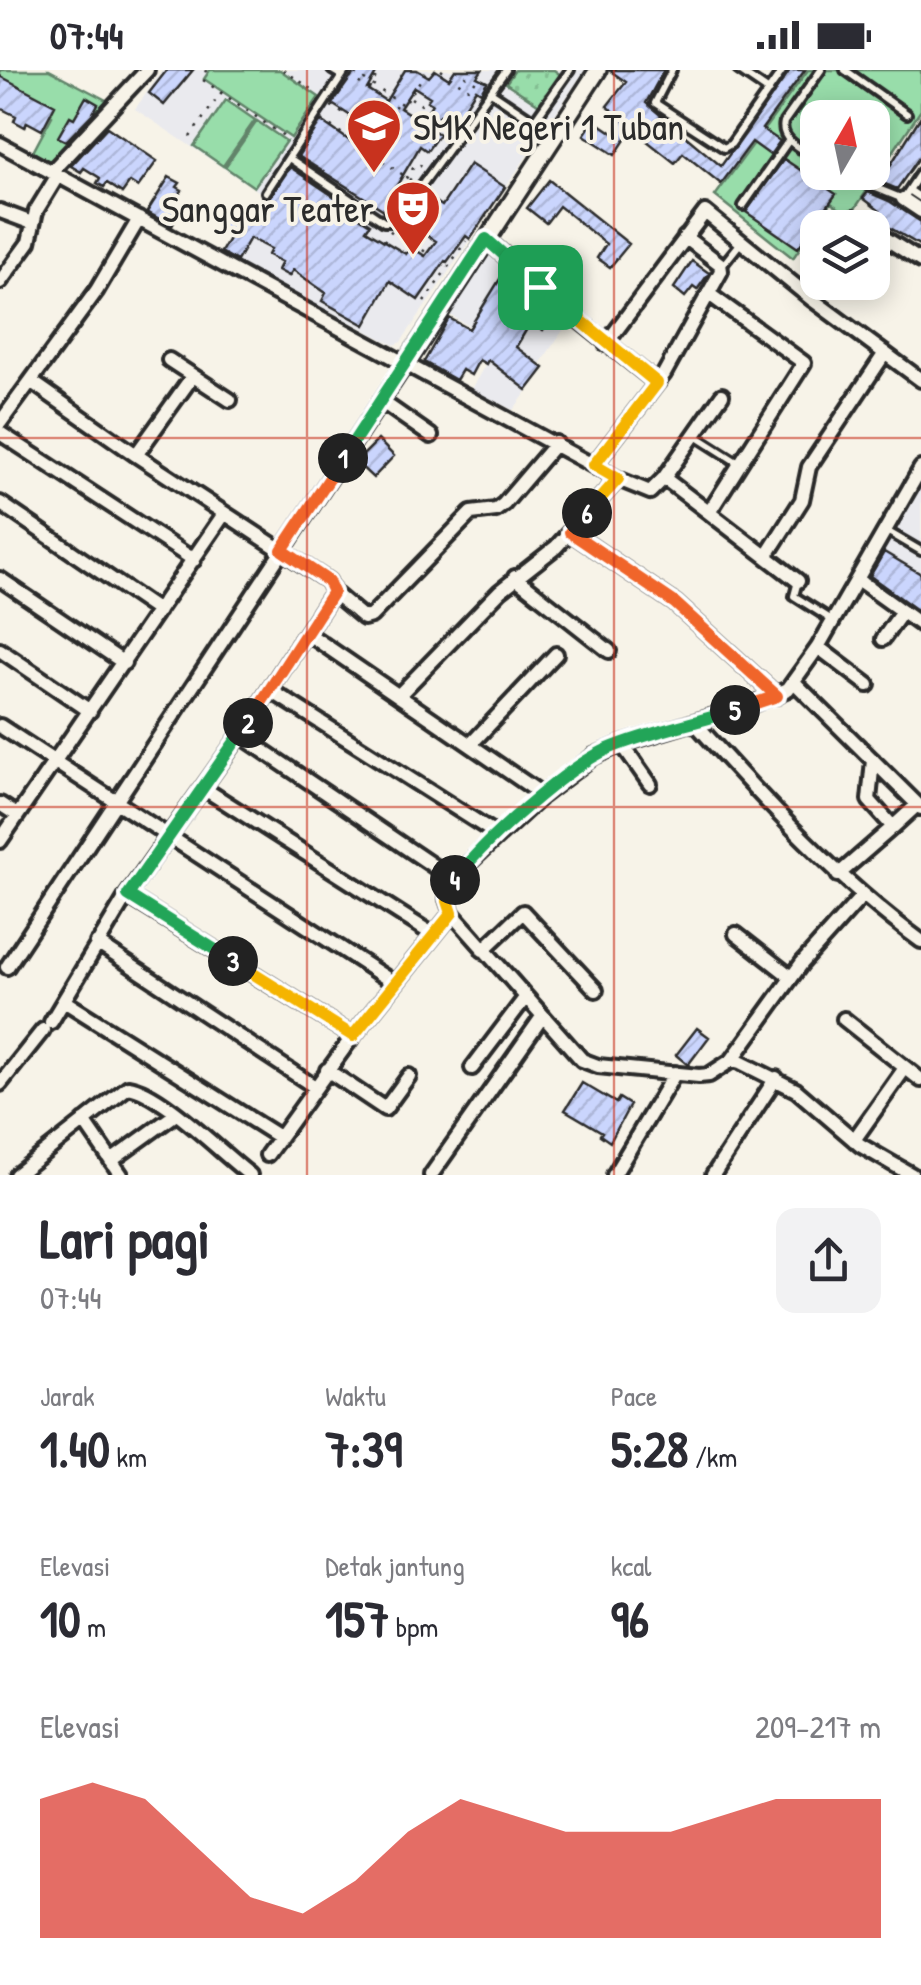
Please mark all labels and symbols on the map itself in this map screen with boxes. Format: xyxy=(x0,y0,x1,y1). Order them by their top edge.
school or university icon: SMK Negeri 1 Tuban xyxy=(344,96,404,175)
place label: SMK Negeri 1 Tuban xyxy=(413,100,684,152)
north arrow xyxy=(800,100,890,190)
theatre icon: Sanggar Teater xyxy=(383,178,443,257)
place label: Sanggar Teater xyxy=(162,182,374,234)
pin xyxy=(498,245,583,330)
pin: 1 xyxy=(318,433,368,483)
pin: 6 xyxy=(562,488,612,538)
pin: 5 xyxy=(710,685,760,735)
pin: 2 xyxy=(223,698,273,748)
pin: 4 xyxy=(430,855,480,905)
pin: 3 xyxy=(208,936,258,986)

